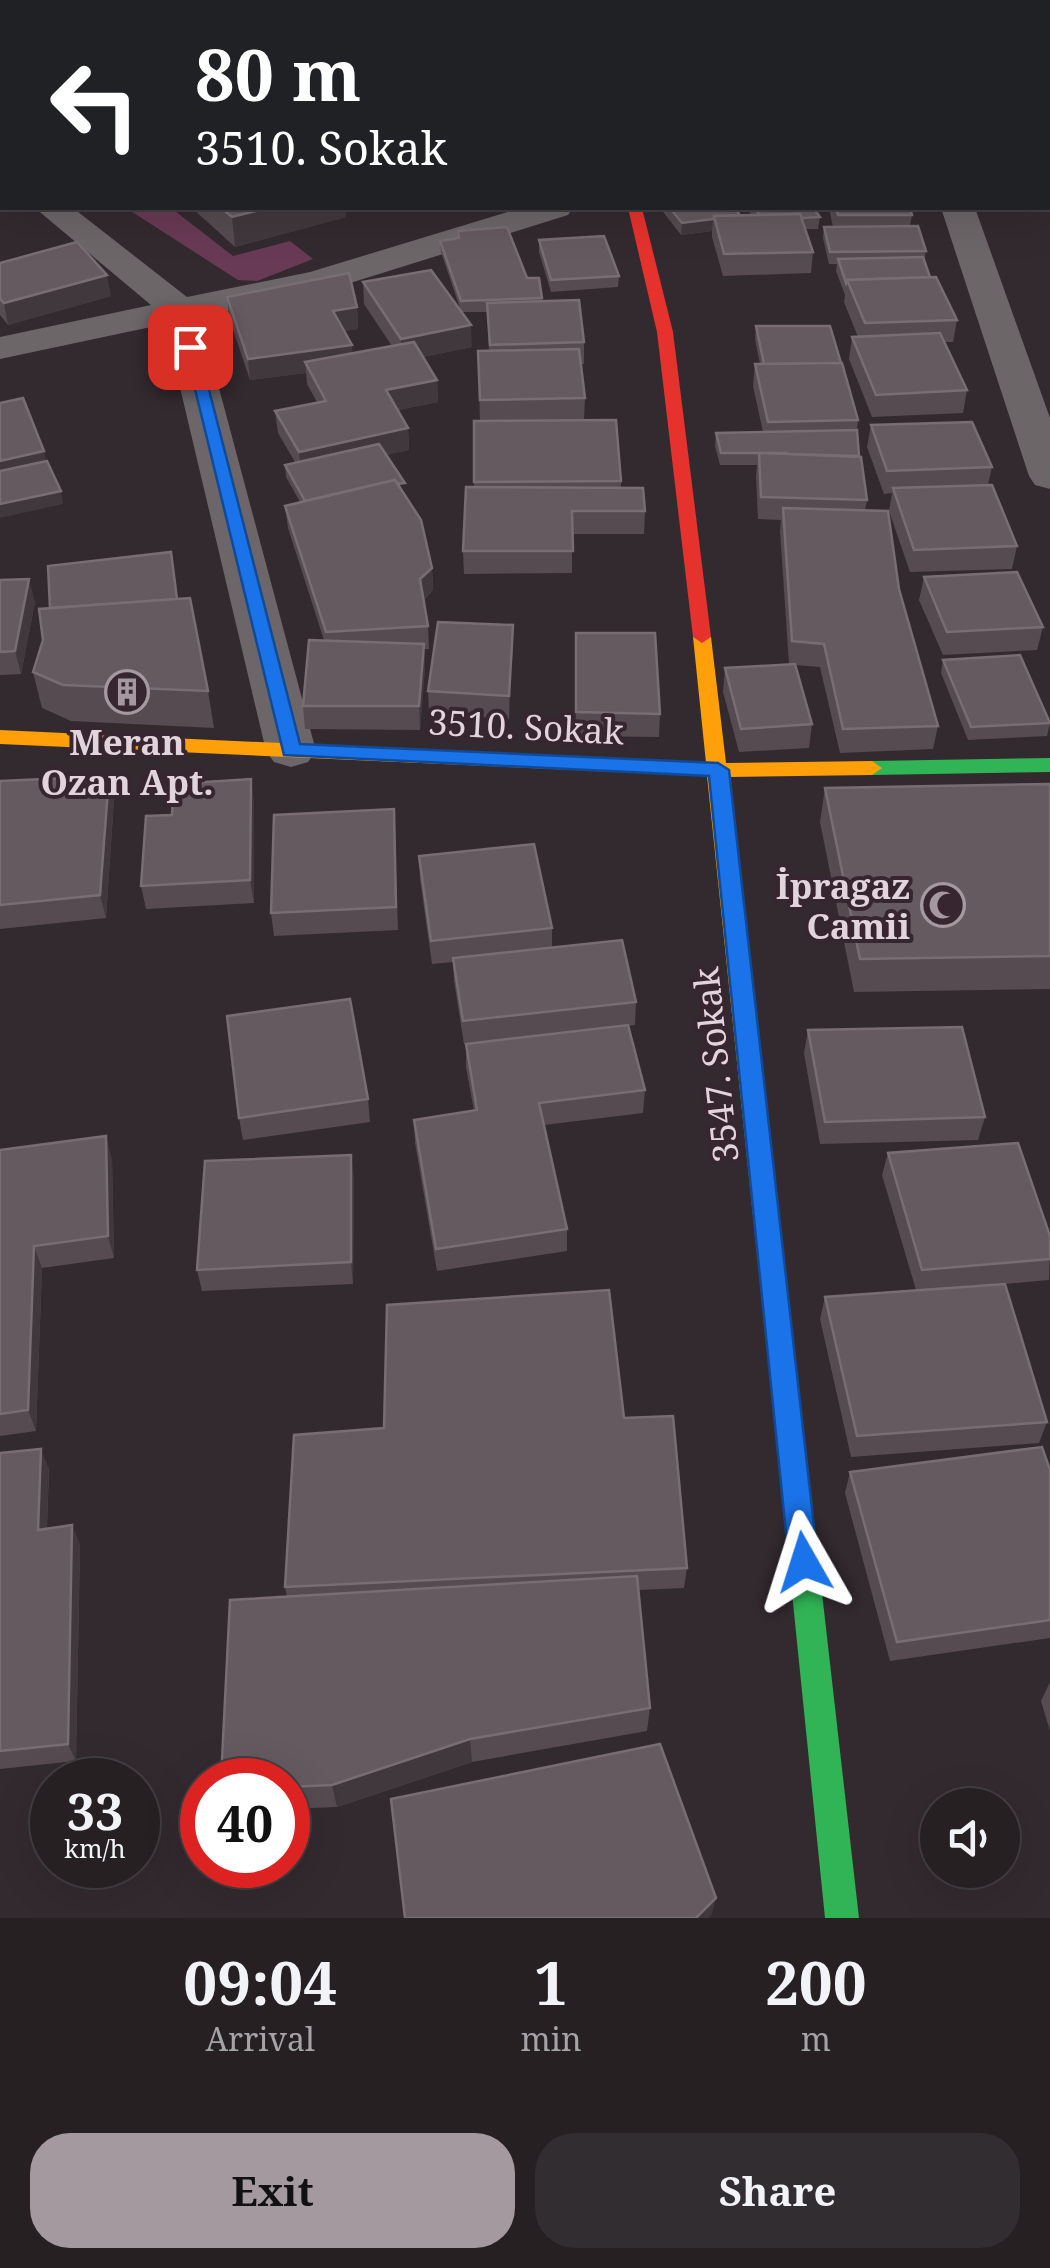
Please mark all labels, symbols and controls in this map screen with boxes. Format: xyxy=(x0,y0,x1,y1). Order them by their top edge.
text: 80 m xyxy=(195,26,361,122)
icon: left xyxy=(30,40,160,170)
text: 3510. Sokak xyxy=(195,117,447,178)
pin xyxy=(148,305,233,390)
icon: arrive xyxy=(163,320,218,375)
building icon: Meran Ozan Apt. xyxy=(104,669,150,715)
street label: 3510. Sokak xyxy=(427,697,626,755)
place label: Meran Ozan Apt. xyxy=(41,718,213,805)
place label: İpragaz Camii xyxy=(776,862,910,949)
mosque icon: İpragaz Camii xyxy=(920,882,966,928)
street label: 3547. Sokak xyxy=(681,965,749,1165)
position arrow xyxy=(752,1510,856,1614)
speed limit sign: 40 xyxy=(180,1758,310,1888)
text: 33 xyxy=(67,1777,123,1845)
map controls xyxy=(920,1788,1020,1888)
button: sound xyxy=(920,1788,1020,1888)
text: km/h xyxy=(64,1831,126,1865)
text: 09:04 xyxy=(183,1941,337,2023)
text: 1 xyxy=(534,1941,568,2023)
text: 200 xyxy=(765,1941,867,2023)
text: Arrival xyxy=(206,2017,315,2060)
text: min xyxy=(521,2017,582,2060)
text: m xyxy=(801,2017,831,2060)
button: Exit xyxy=(30,2133,515,2248)
button: Share xyxy=(535,2133,1020,2248)

